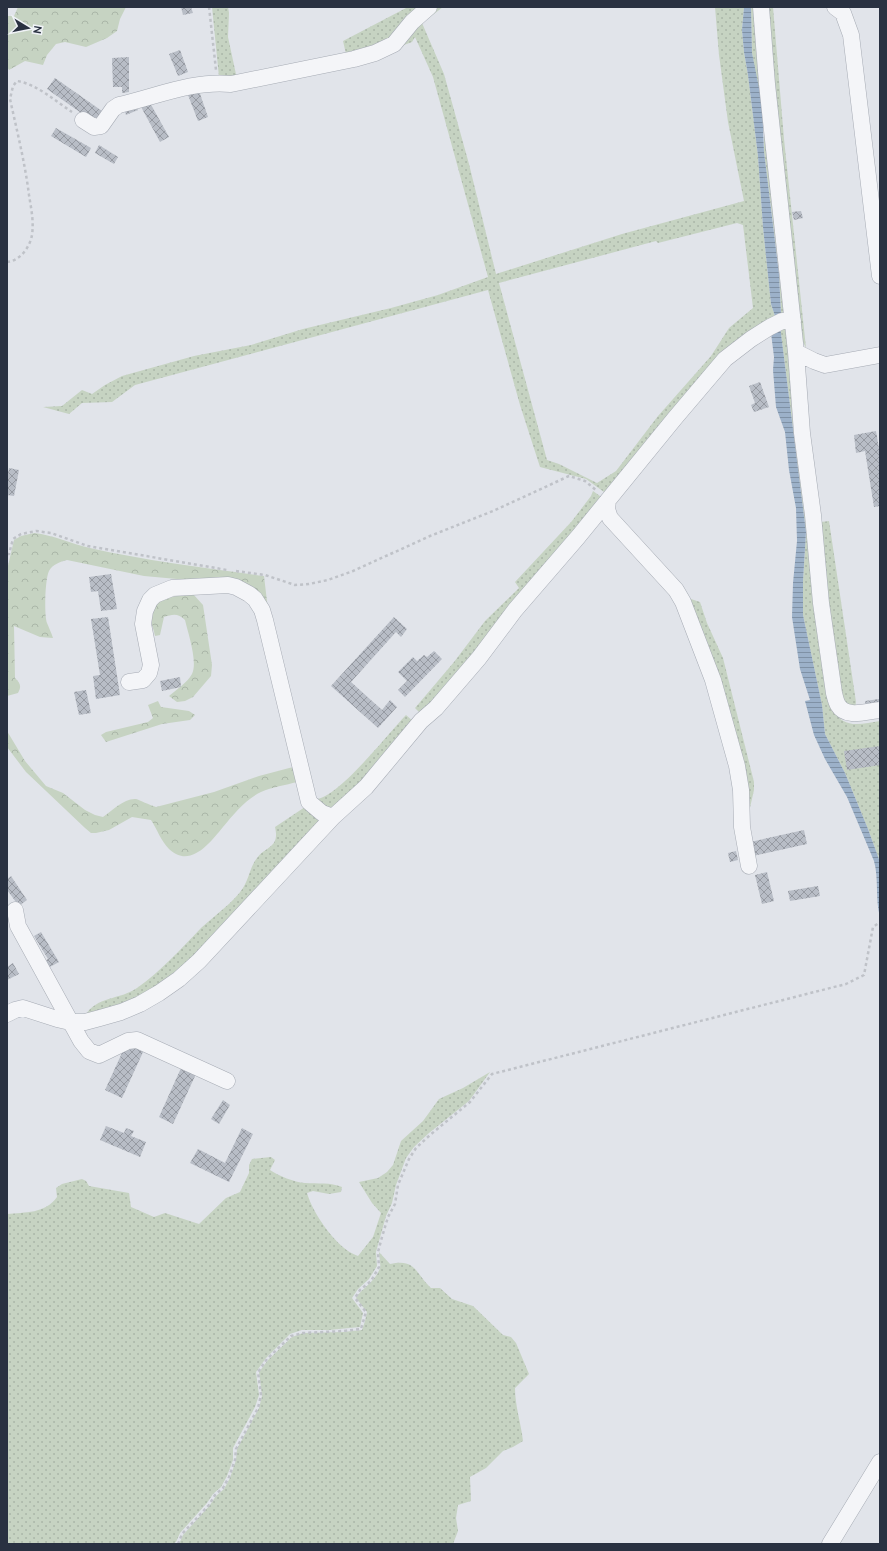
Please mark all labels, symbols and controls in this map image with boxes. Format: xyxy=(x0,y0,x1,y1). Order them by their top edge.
north arrow xyxy=(8,8,48,48)
text: N xyxy=(31,25,44,35)

